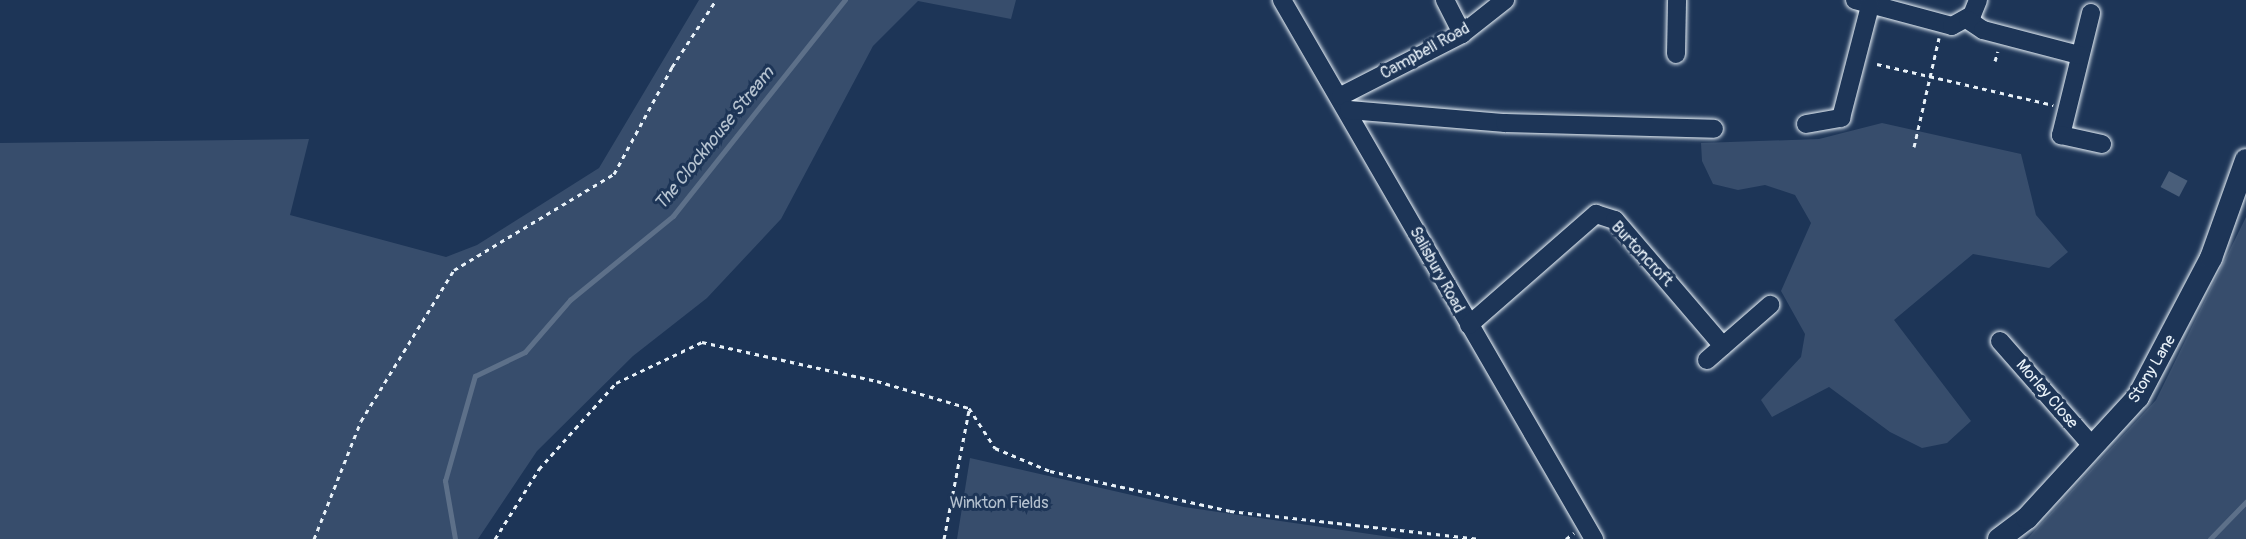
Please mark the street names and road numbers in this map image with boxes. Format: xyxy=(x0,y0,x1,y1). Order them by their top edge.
street label: Campbell Road xyxy=(1377,19,1473,83)
street label: Burtoncroft xyxy=(1607,218,1677,290)
street label: Salisbury Road xyxy=(1405,224,1469,316)
street label: Stony Lane xyxy=(2124,331,2180,407)
street label: Morley Close xyxy=(2012,356,2082,432)

